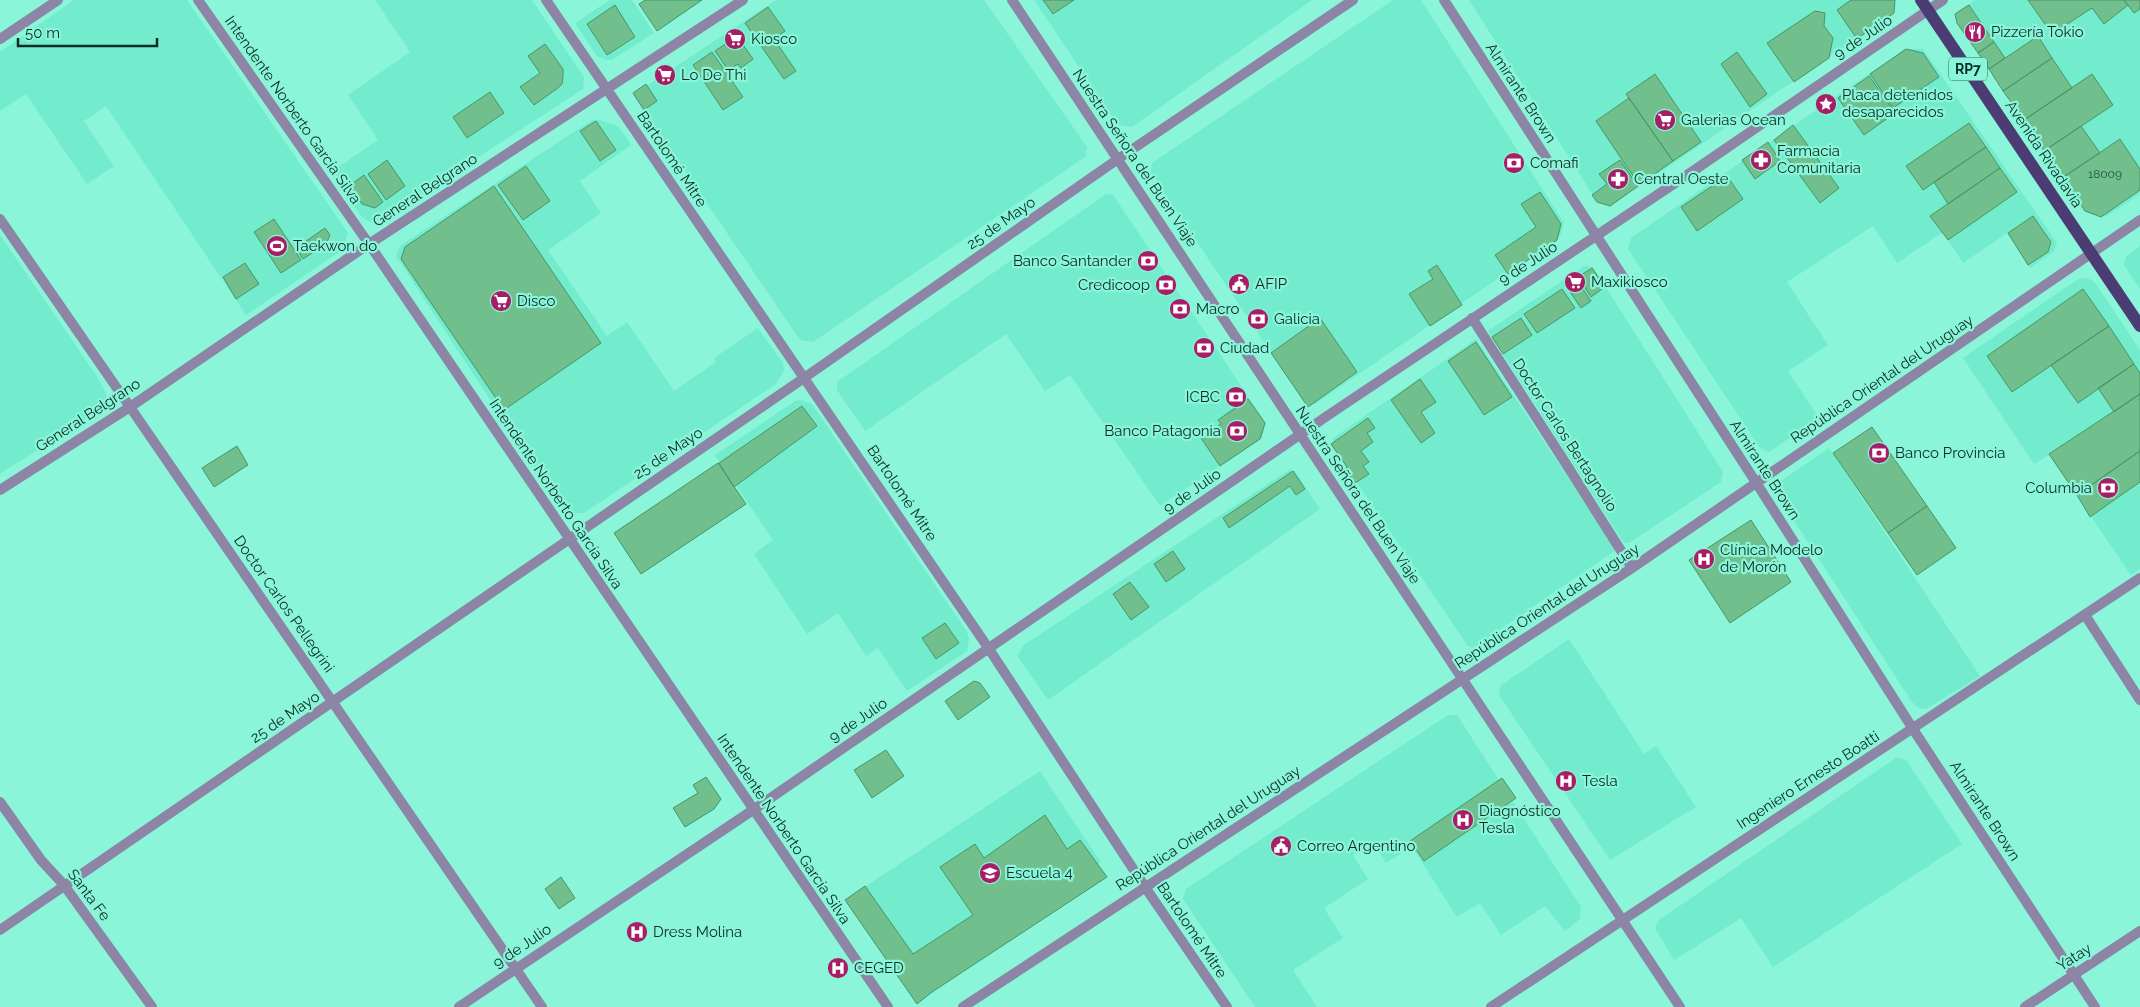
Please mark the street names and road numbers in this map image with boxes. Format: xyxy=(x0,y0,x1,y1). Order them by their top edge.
street label: 9 de Julio xyxy=(1830,11,1896,63)
street label: Intendente Norberto García Silva xyxy=(221,13,365,207)
street label: Almirante Brown xyxy=(1482,40,1560,146)
road number: RP7 xyxy=(1949,58,1987,80)
street label: Nuestra Señora del Buen Viaje xyxy=(1069,66,1202,251)
street label: Avenida Rivadavia xyxy=(2002,97,2086,211)
street label: Bartolomé Mitre xyxy=(633,108,711,211)
street label: General Belgrano xyxy=(369,149,481,231)
street label: 25 de Mayo xyxy=(963,193,1039,253)
street label: 9 de Julio xyxy=(1495,237,1561,289)
street label: República Oriental del Uruguay xyxy=(1787,311,1977,447)
street label: Doctor Carlos Bertagnolio xyxy=(1509,355,1621,515)
street label: General Belgrano xyxy=(32,374,144,456)
street label: Intendente Norberto García Silva xyxy=(486,396,626,592)
street label: Nuestra Señora del Buen Viaje xyxy=(1292,403,1425,588)
street label: Almirante Brown xyxy=(1726,417,1804,523)
street label: 25 de Mayo xyxy=(630,423,706,483)
street label: Bartolomé Mitre xyxy=(863,442,941,545)
street label: 9 de Julio xyxy=(1160,465,1224,517)
street label: Doctor Carlos Pellegrini xyxy=(230,532,338,676)
street label: República Oriental del Uruguay xyxy=(1451,539,1643,673)
street label: 25 de Mayo xyxy=(247,687,323,747)
street label: 9 de Julio xyxy=(825,694,891,746)
street label: Ingeniero Ernesto Boatti xyxy=(1733,727,1883,833)
street label: Intendente Norberto García Silva xyxy=(714,731,854,927)
street label: Almirante Brown xyxy=(1946,758,2024,864)
street label: República Oriental del Uruguay xyxy=(1112,761,1304,895)
street label: Santa Fe xyxy=(64,866,114,925)
street label: Bartolomé Mitre xyxy=(1153,879,1231,982)
street label: 9 de Julio xyxy=(489,920,555,972)
street label: Yatay xyxy=(2053,939,2095,975)

